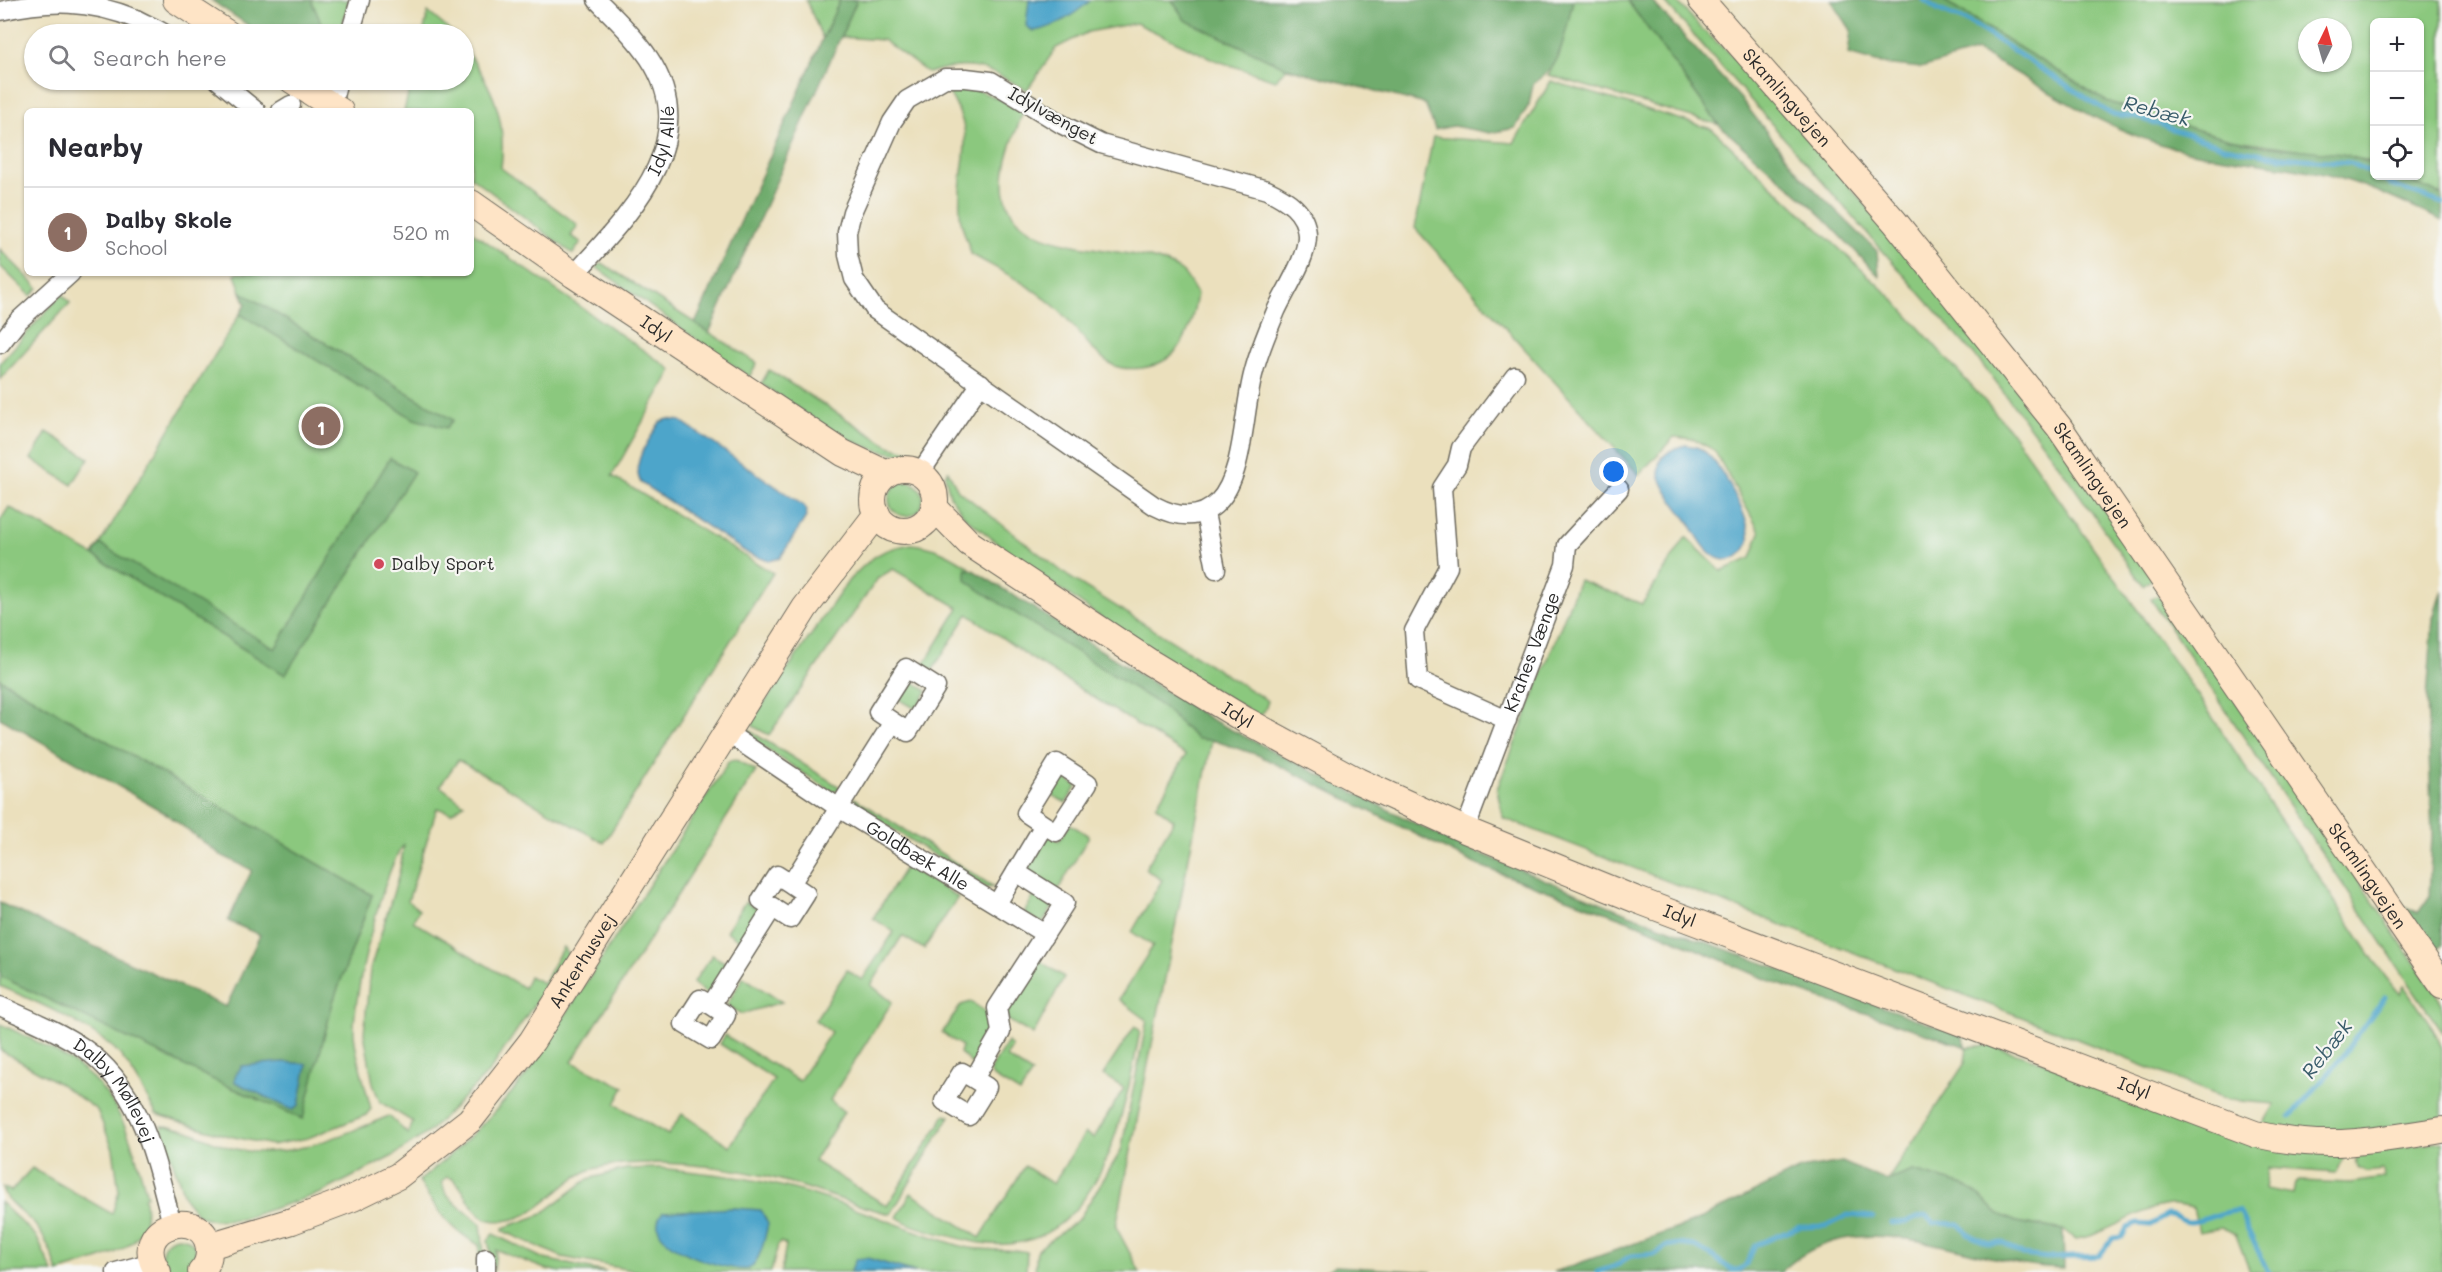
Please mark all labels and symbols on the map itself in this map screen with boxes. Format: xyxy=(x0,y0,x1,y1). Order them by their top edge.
north arrow xyxy=(2298,18,2352,72)
street label: Skamlingvejen xyxy=(1738,43,1837,152)
street label: Idylvænget xyxy=(1004,81,1103,150)
water label: Rebæk xyxy=(2121,89,2194,132)
street label: Idyl Allé xyxy=(641,105,679,179)
street label: Idyl xyxy=(636,309,677,348)
pin: 1 xyxy=(302,404,340,448)
street label: Skamlingvejen xyxy=(2048,417,2138,533)
your location xyxy=(1599,457,1628,486)
place label: Dalby Sport xyxy=(391,551,495,575)
marker: Dalby Sport xyxy=(372,557,386,571)
street label: Krahes Vænge xyxy=(1498,588,1565,715)
street label: Idyl xyxy=(1218,696,1258,733)
street label: Goldbæk Alle xyxy=(862,814,974,896)
street label: Skamlingvejen xyxy=(2323,818,2413,933)
street label: Idyl xyxy=(1660,898,1700,932)
street label: Ankerhusvej xyxy=(543,909,620,1013)
water label: Rebæk xyxy=(2295,1013,2358,1083)
street label: Dalby Møllevej xyxy=(69,1032,161,1146)
street label: Idyl xyxy=(2115,1070,2154,1104)

